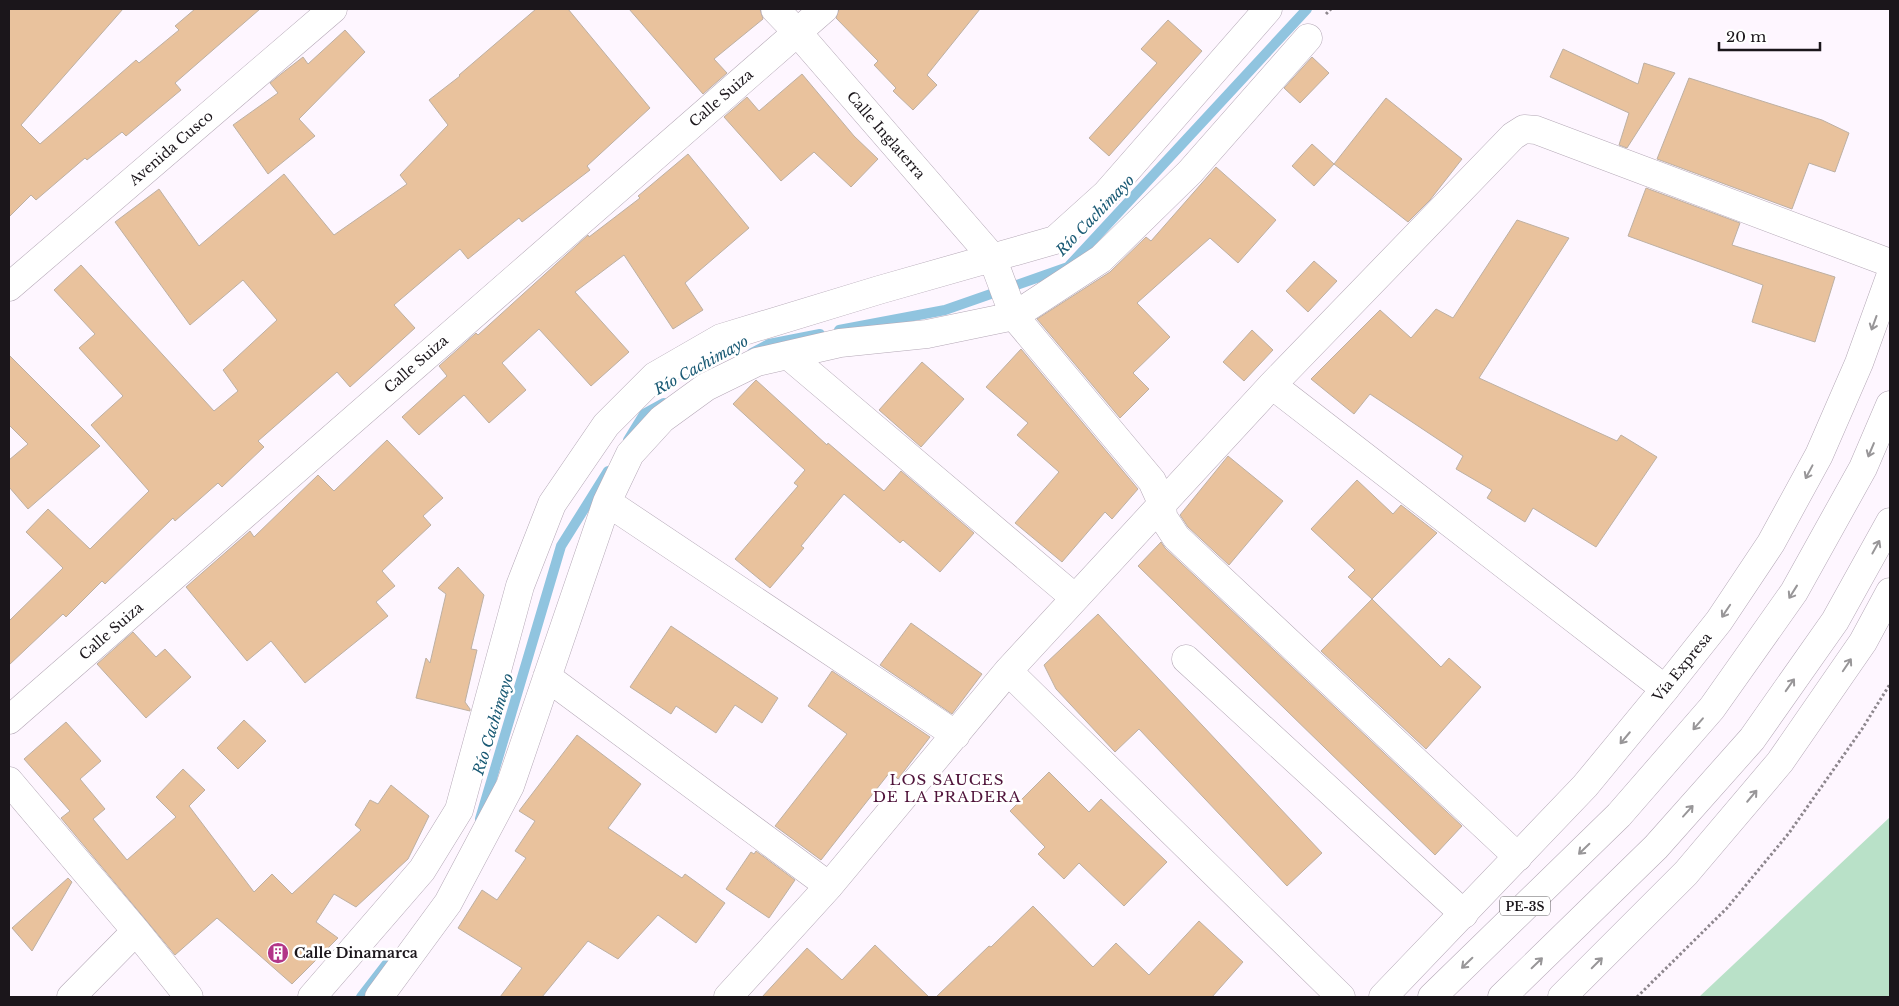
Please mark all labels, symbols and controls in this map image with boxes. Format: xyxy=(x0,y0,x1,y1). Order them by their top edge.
scale bar xyxy=(1719,20,1820,52)
text: 20 m xyxy=(1726,27,1766,46)
street label: Calle Suiza xyxy=(685,65,757,131)
street label: Calle Inglaterra xyxy=(843,87,929,183)
street label: Avenida Cusco xyxy=(125,107,217,190)
water label: Río Cachimayo xyxy=(1051,170,1138,260)
one-way arrow xyxy=(1869,314,1878,330)
street label: Calle Suiza xyxy=(380,331,452,397)
water label: Río Cachimayo xyxy=(649,331,752,399)
one-way arrow xyxy=(1866,442,1875,457)
one-way arrow xyxy=(1804,464,1814,478)
one-way arrow xyxy=(1872,540,1881,555)
one-way arrow xyxy=(1788,585,1798,599)
street label: Calle Suiza xyxy=(75,598,147,664)
one-way arrow xyxy=(1720,603,1730,617)
street label: Vía Expresa xyxy=(1648,629,1716,706)
one-way arrow xyxy=(1842,658,1852,672)
water label: Río Cachimayo xyxy=(468,671,518,778)
one-way arrow xyxy=(1785,678,1795,692)
one-way arrow xyxy=(1693,717,1704,730)
one-way arrow xyxy=(1619,731,1630,744)
district label: LOS SAUCES DE LA PRADERA xyxy=(873,770,1021,806)
one-way arrow xyxy=(1746,789,1757,802)
one-way arrow xyxy=(1683,805,1694,818)
one-way arrow xyxy=(1578,843,1590,855)
road number: PE-3S xyxy=(1500,896,1550,916)
building icon: Calle Dinamarca xyxy=(266,941,290,965)
place label: Calle Dinamarca xyxy=(294,944,418,962)
one-way arrow xyxy=(1591,956,1603,969)
one-way arrow xyxy=(1461,957,1474,969)
one-way arrow xyxy=(1530,957,1543,969)

